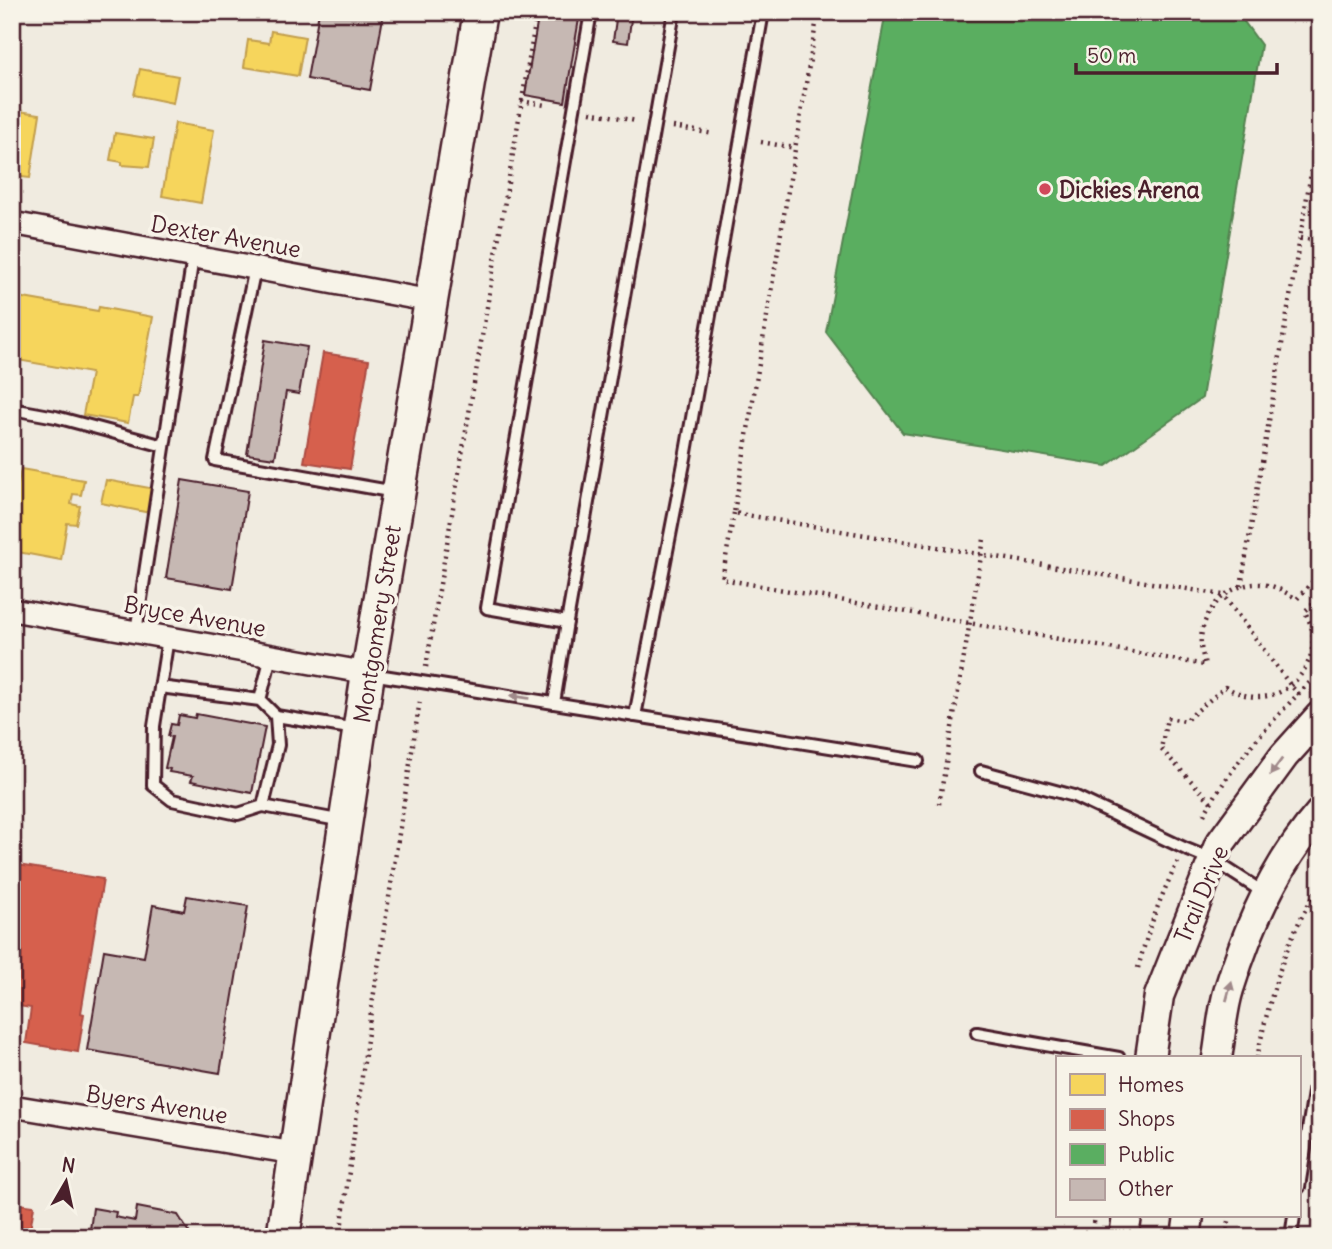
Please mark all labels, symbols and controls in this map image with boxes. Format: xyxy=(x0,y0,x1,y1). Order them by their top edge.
scale bar xyxy=(1076,32,1278,76)
text: 50 m xyxy=(1087,42,1136,69)
place label: Dickies Arena xyxy=(1059,175,1200,204)
marker: Dickies Arena xyxy=(1037,181,1053,197)
street label: Dexter Avenue xyxy=(149,209,303,263)
street label: Montgomery Street xyxy=(347,523,407,725)
street label: Bryce Avenue xyxy=(122,589,268,643)
one-way arrow xyxy=(509,692,531,703)
one-way arrow xyxy=(1268,758,1283,776)
street label: Trail Drive xyxy=(1168,841,1234,947)
one-way arrow xyxy=(1224,980,1235,1002)
legend xyxy=(1056,1056,1300,1218)
text: Homes xyxy=(1118,1071,1184,1098)
street label: Byers Avenue xyxy=(84,1078,230,1130)
text: Shops xyxy=(1118,1105,1175,1132)
text: Public xyxy=(1118,1141,1175,1168)
north arrow xyxy=(32,1148,102,1218)
text: N xyxy=(60,1152,77,1178)
text: Other xyxy=(1118,1175,1174,1202)

